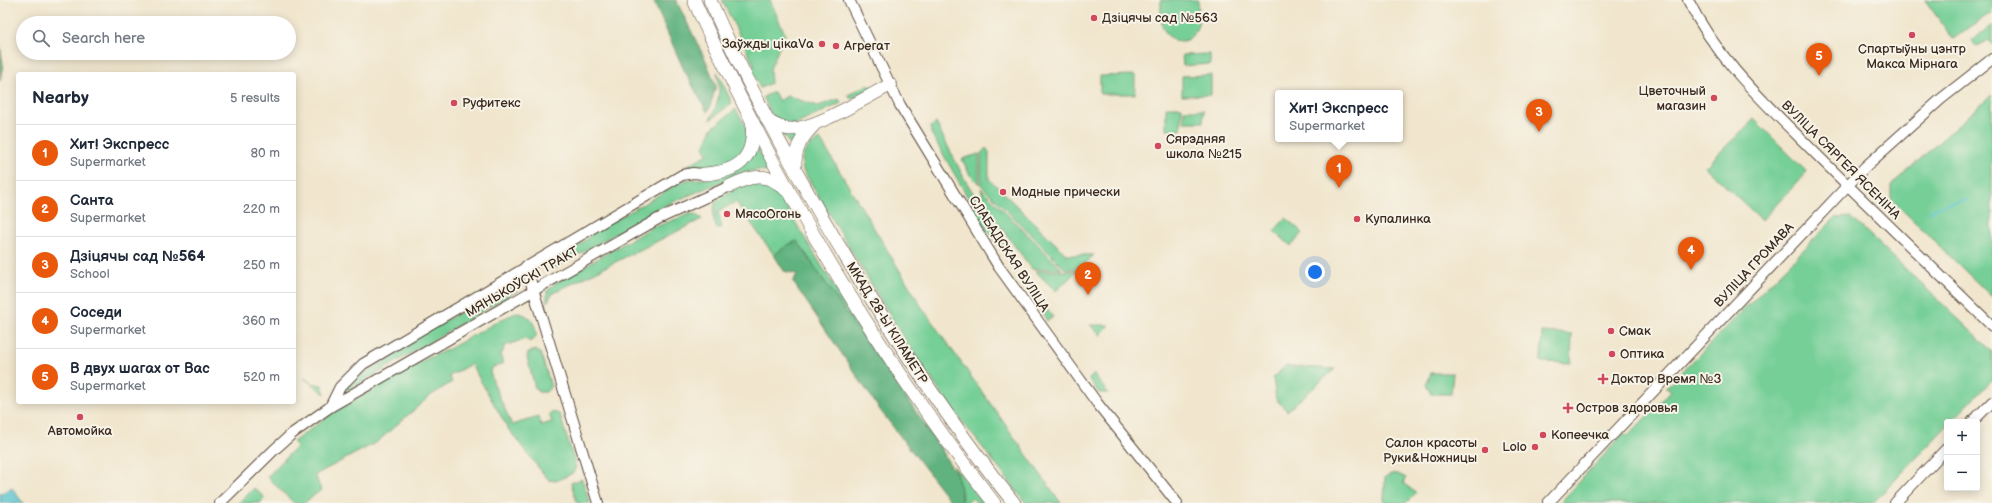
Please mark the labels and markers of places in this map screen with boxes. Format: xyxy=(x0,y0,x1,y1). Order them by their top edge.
place label: Дзіцячы сад №563 xyxy=(1102,10,1218,26)
marker: Дзіцячы сад №563 xyxy=(1089,13,1099,23)
marker: Спартыўны цэнтр Макса Мірнага xyxy=(1907,30,1917,40)
place label: Заўжды цікаVа xyxy=(722,36,814,52)
place label: Агрегат xyxy=(843,38,890,54)
marker: Заўжды цікаVа xyxy=(817,39,827,49)
marker: Агрегат xyxy=(831,41,841,51)
place label: Спартыўны цэнтр Макса Мірнага xyxy=(1858,41,1967,72)
pin: 5 xyxy=(1806,43,1832,76)
place label: Цветочный магазин xyxy=(1639,83,1706,114)
marker: Цветочный магазин xyxy=(1709,93,1719,103)
place label: Руфитекс xyxy=(462,95,521,111)
marker: Руфитекс xyxy=(449,98,459,108)
pin: 3 xyxy=(1526,99,1552,132)
place label: Сярэдняя школа №215 xyxy=(1166,131,1242,162)
marker: Сярэдняя школа №215 xyxy=(1153,141,1163,151)
pin: 1 xyxy=(1326,155,1352,188)
place label: Модные прически xyxy=(1011,184,1120,200)
marker: Модные прически xyxy=(998,187,1008,197)
place label: МясоОгонь xyxy=(735,206,802,222)
marker: МясоОгонь xyxy=(722,209,732,219)
place label: Купалинка xyxy=(1365,211,1431,227)
marker: Купалинка xyxy=(1352,214,1362,224)
pin: 4 xyxy=(1678,237,1704,270)
pin: 2 xyxy=(1075,262,1101,295)
place label: Смак xyxy=(1619,323,1651,339)
marker: Смак xyxy=(1606,326,1616,336)
place label: Оптика xyxy=(1620,346,1665,362)
marker: Оптика xyxy=(1607,349,1617,359)
place label: Доктор Время №3 xyxy=(1611,371,1721,387)
marker: Доктор Время №3 xyxy=(1598,374,1608,384)
place label: Остров здоровья xyxy=(1576,400,1678,416)
marker: Остров здоровья xyxy=(1563,403,1573,413)
marker: Автомойка xyxy=(75,412,85,422)
place label: Автомойка xyxy=(47,423,113,439)
place label: Копеечка xyxy=(1551,427,1610,443)
marker: Копеечка xyxy=(1538,430,1548,440)
place label: Салон красоты Руки&Ножницы xyxy=(1383,435,1477,466)
place label: Lolo xyxy=(1502,439,1527,455)
marker: Lolo xyxy=(1530,442,1540,452)
marker: Салон красоты Руки&Ножницы xyxy=(1480,445,1490,455)

